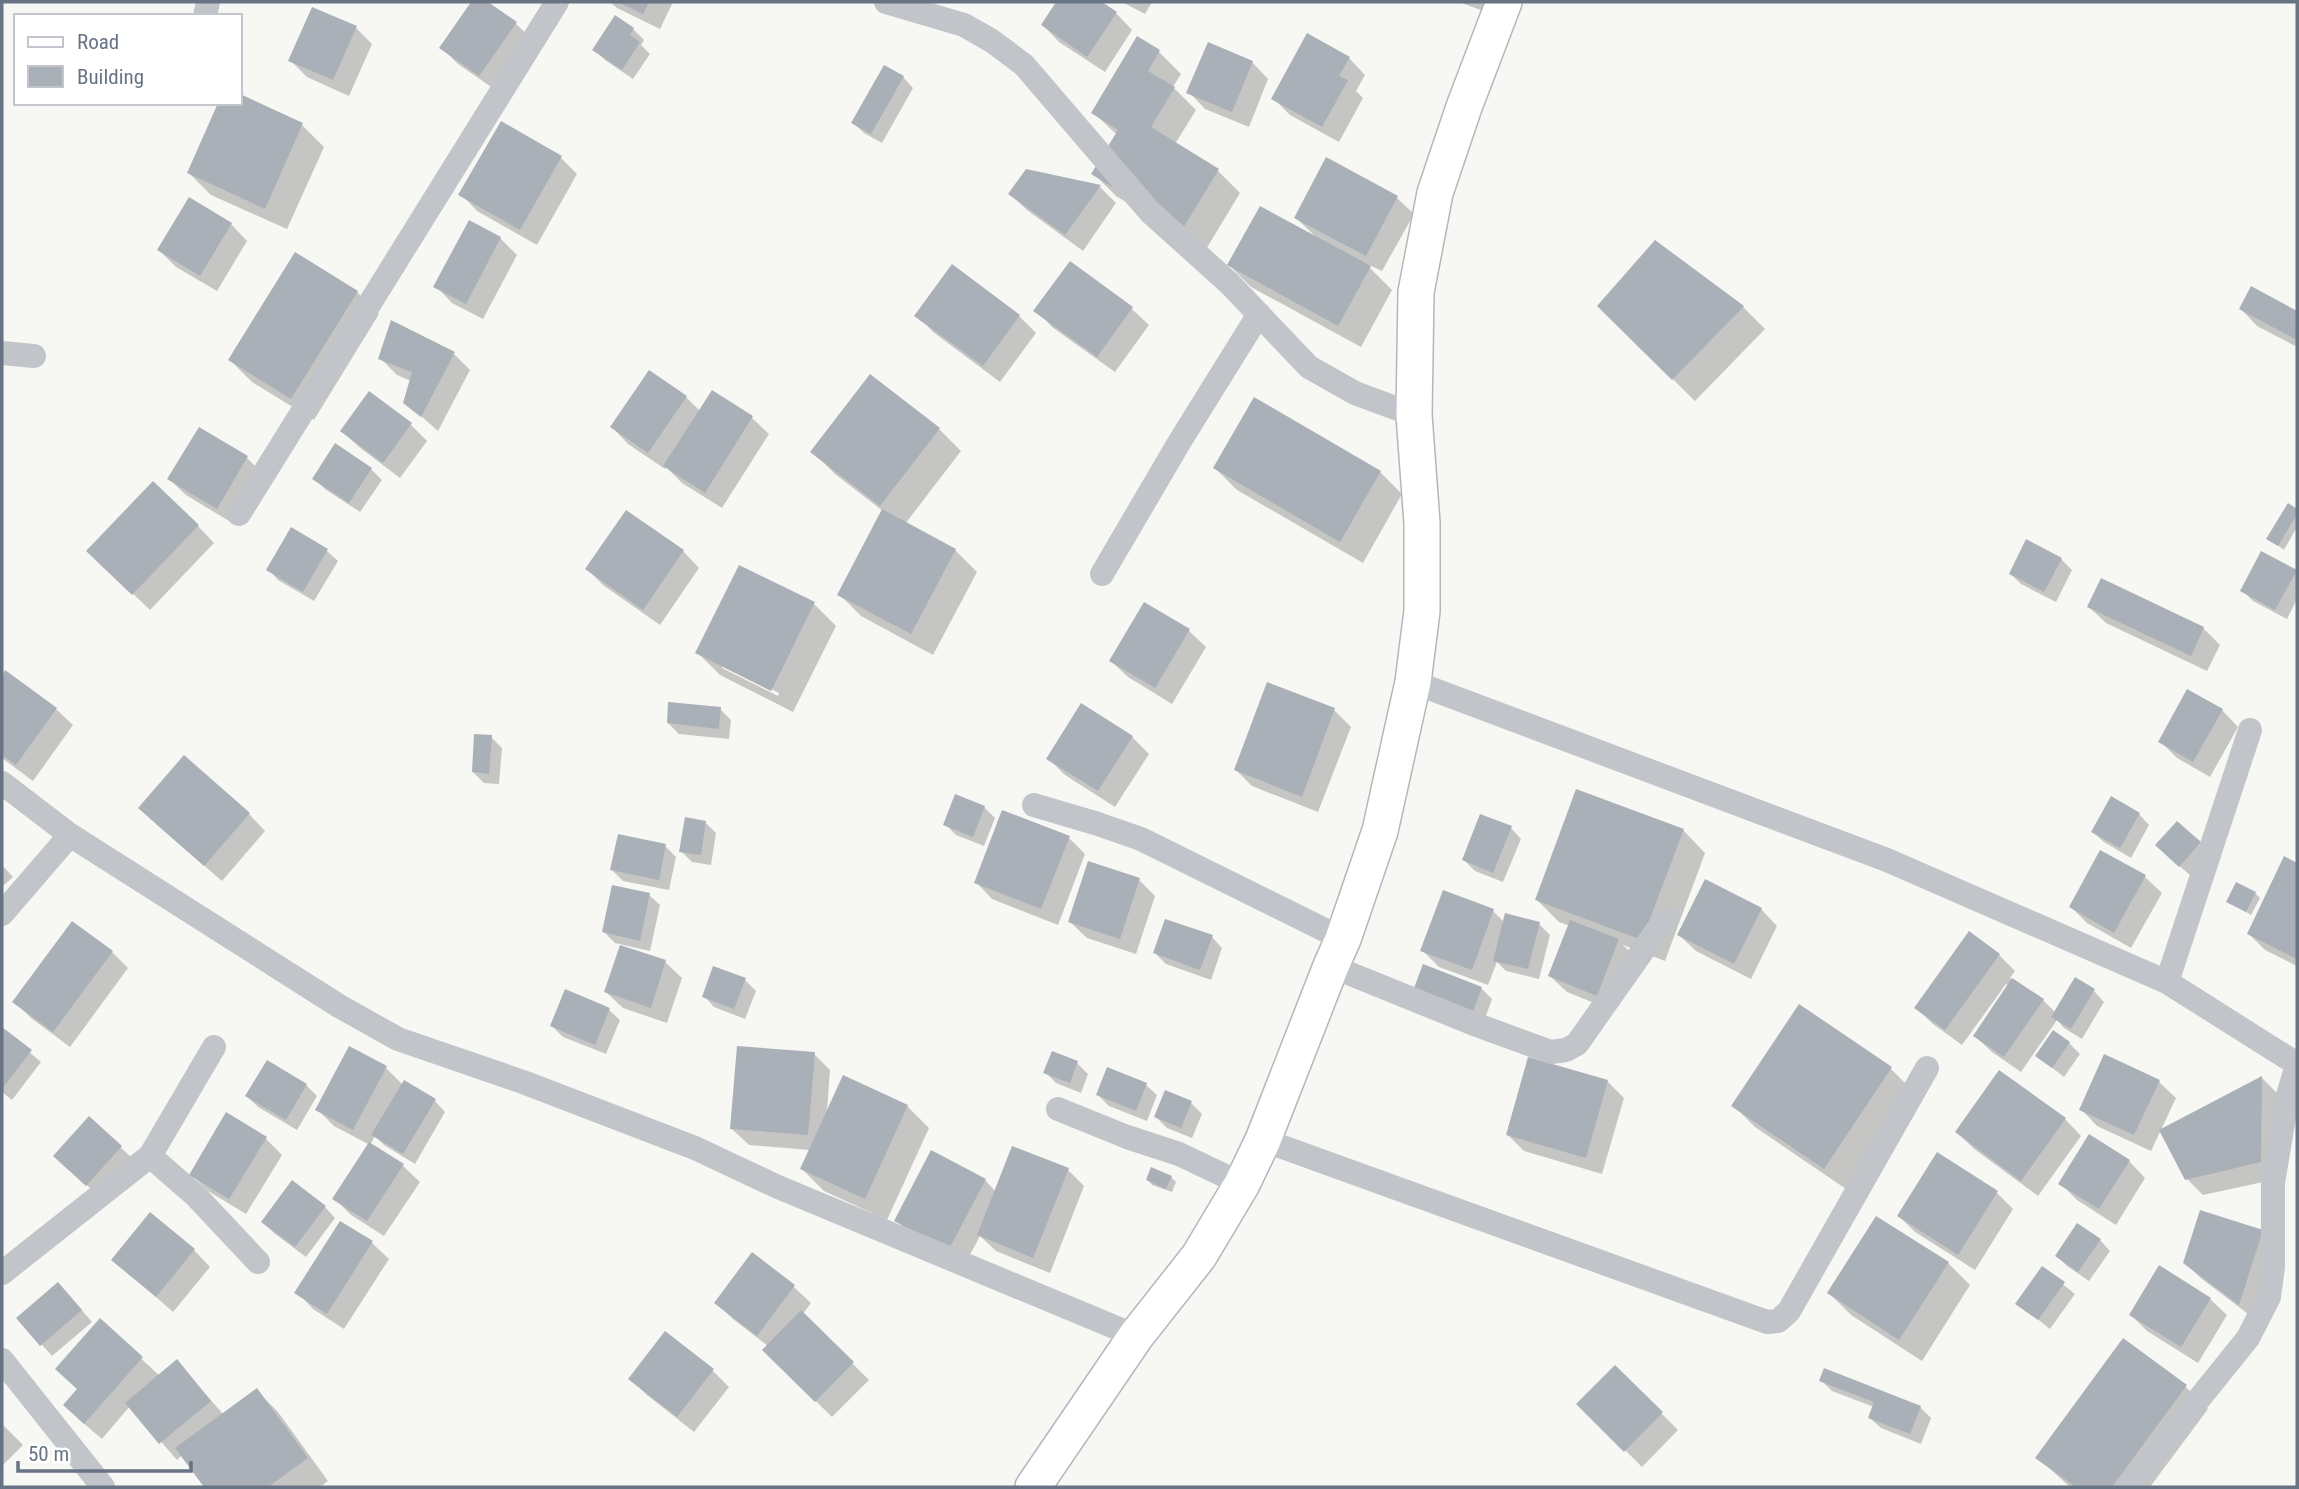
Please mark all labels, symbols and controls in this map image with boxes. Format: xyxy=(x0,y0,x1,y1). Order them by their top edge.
legend xyxy=(14,14,242,105)
text: Road xyxy=(77,30,119,54)
text: Building xyxy=(77,65,144,89)
scale bar xyxy=(18,1430,191,1474)
text: 50 m xyxy=(28,1442,69,1466)

